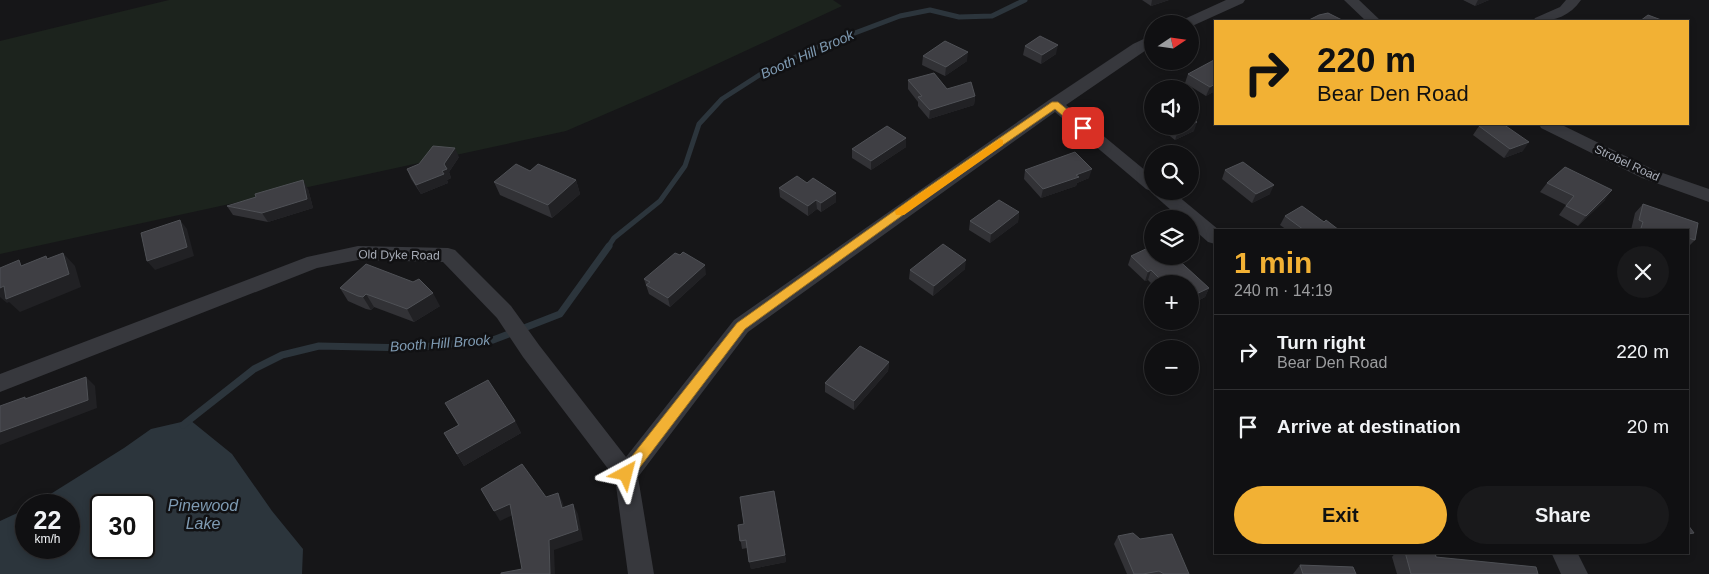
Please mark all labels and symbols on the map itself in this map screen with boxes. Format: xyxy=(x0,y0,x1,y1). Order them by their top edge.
north arrow xyxy=(1144,15,1199,70)
water label: Booth Hill Brook xyxy=(758,26,857,82)
pin xyxy=(1062,107,1104,149)
street label: Strobel Road xyxy=(1592,142,1662,184)
street label: Old Dyke Road xyxy=(358,247,440,263)
water label: Booth Hill Brook xyxy=(389,331,492,354)
position arrow xyxy=(599,447,651,499)
speed limit sign: 30 xyxy=(90,494,155,559)
water label: Pinewood Lake xyxy=(168,497,239,532)

